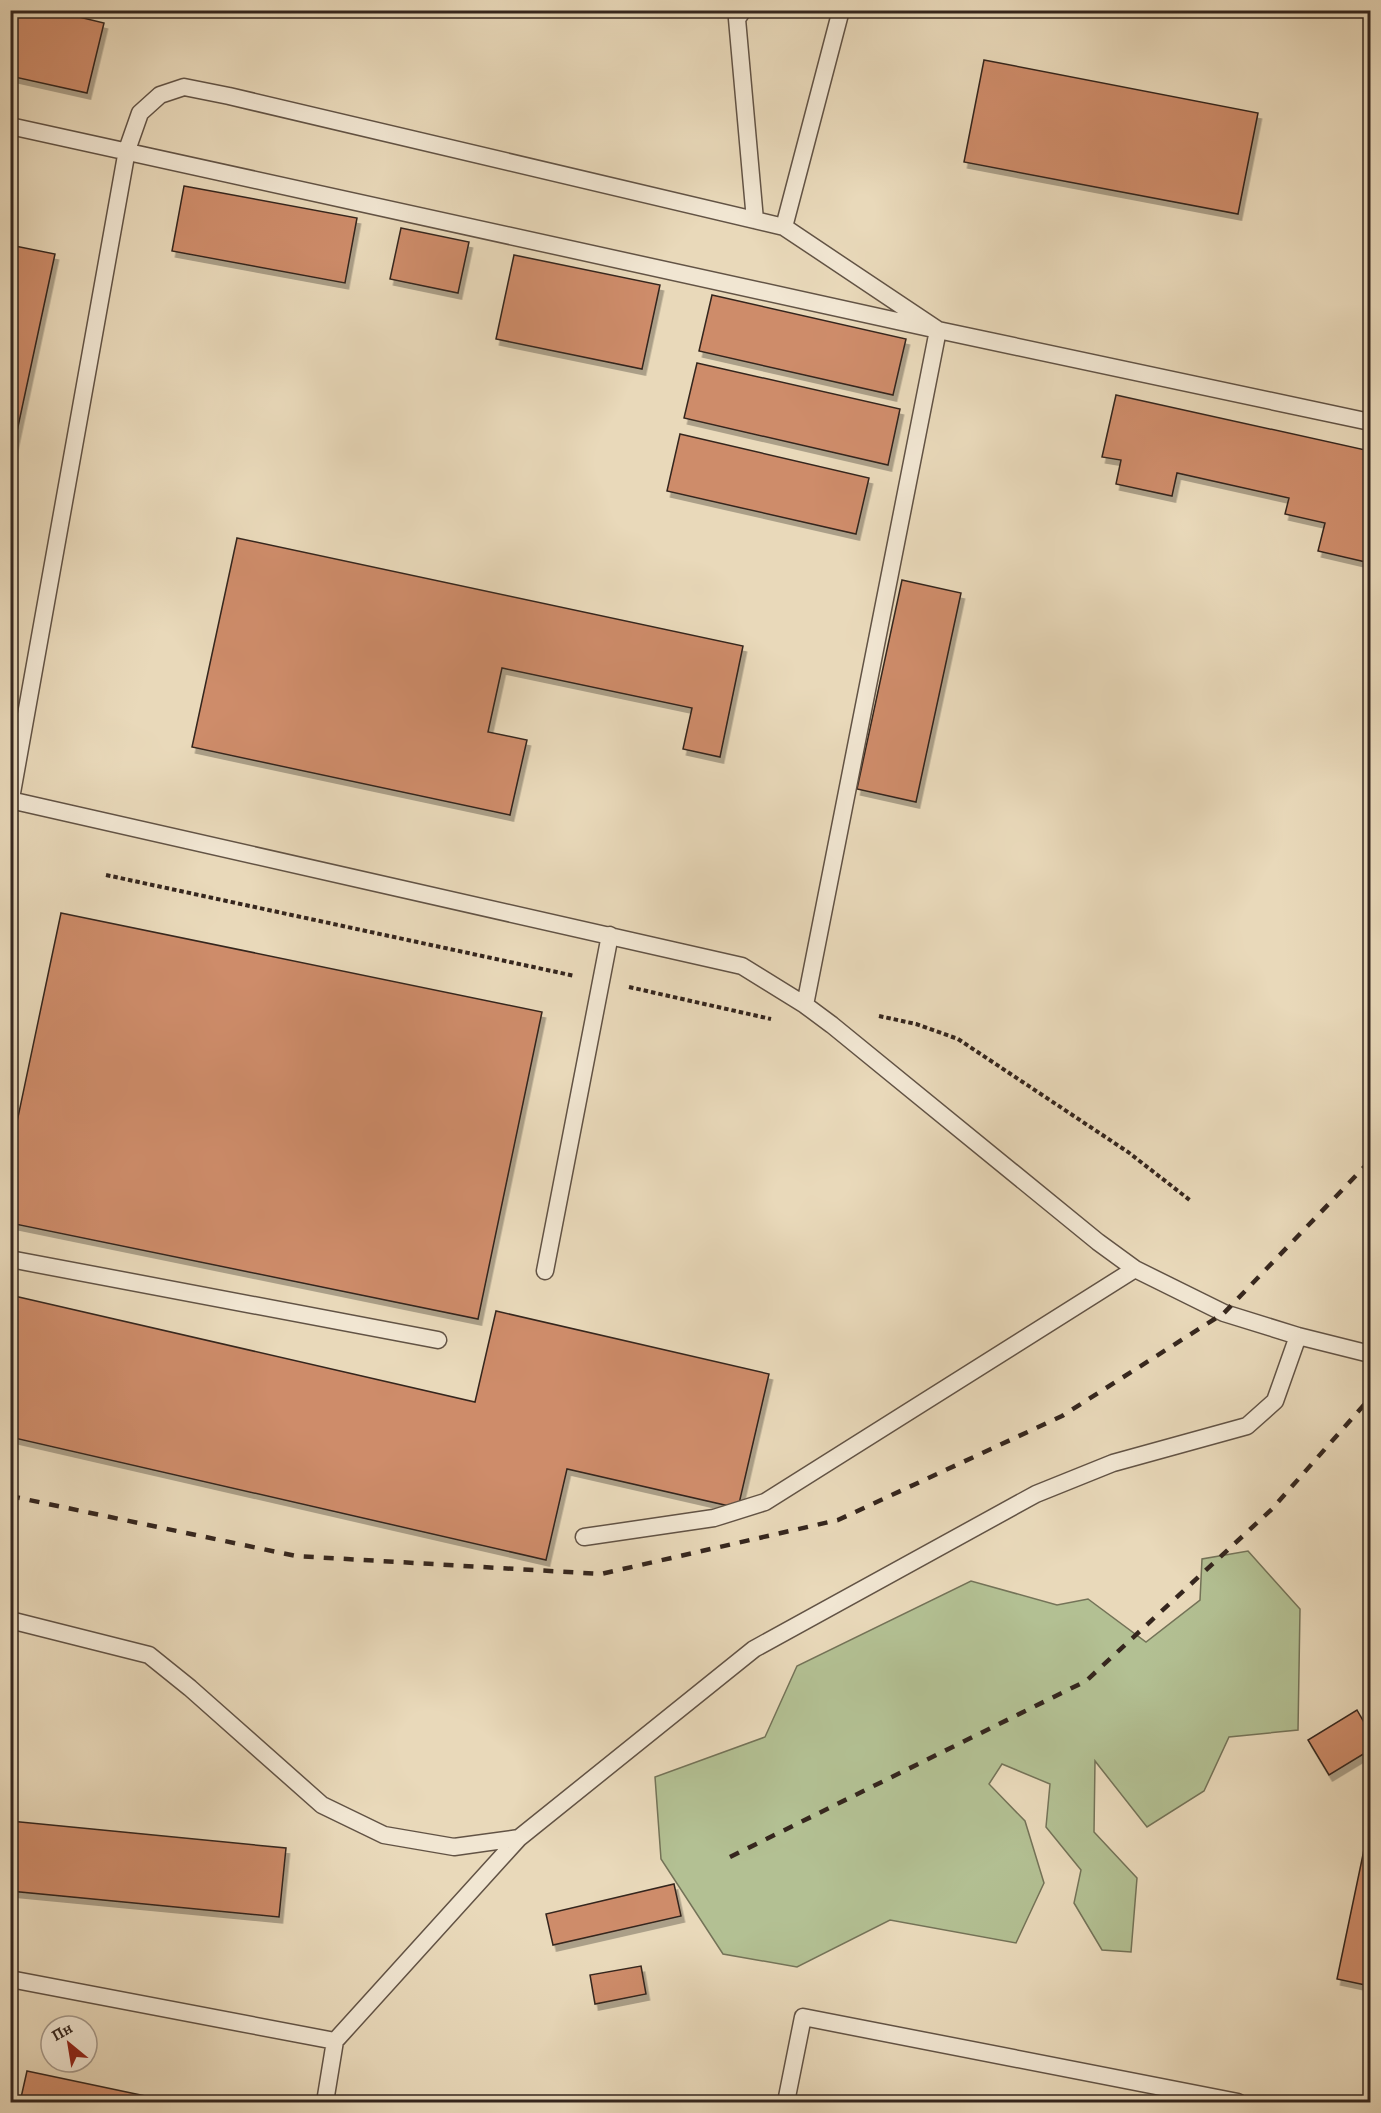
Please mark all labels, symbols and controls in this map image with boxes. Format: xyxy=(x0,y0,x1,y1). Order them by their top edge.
north arrow xyxy=(39,2014,99,2074)
text: Пн xyxy=(47,2017,77,2047)

